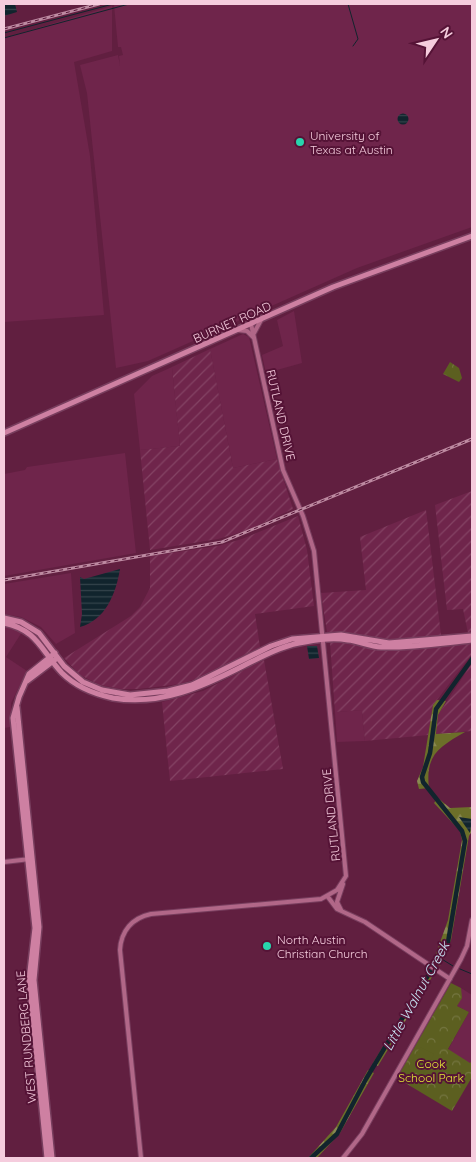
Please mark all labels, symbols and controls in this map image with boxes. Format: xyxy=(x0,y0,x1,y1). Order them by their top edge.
north arrow xyxy=(411,15,461,65)
text: N xyxy=(436,23,457,42)
place label: University of Texas at Austin xyxy=(310,128,393,157)
marker: University of Texas at Austin xyxy=(294,136,306,148)
street label: BURNET ROAD xyxy=(191,298,274,346)
street label: RUTLAND DRIVE xyxy=(263,368,299,462)
street label: RUTLAND DRIVE xyxy=(319,768,343,862)
place label: North Austin Christian Church xyxy=(277,932,367,961)
water label: Little Walnut Creek xyxy=(379,937,454,1054)
marker: North Austin Christian Church xyxy=(261,940,273,952)
street label: WEST RUNDBERG LANE xyxy=(13,970,39,1104)
park label: Cook School Park xyxy=(398,1056,464,1085)

